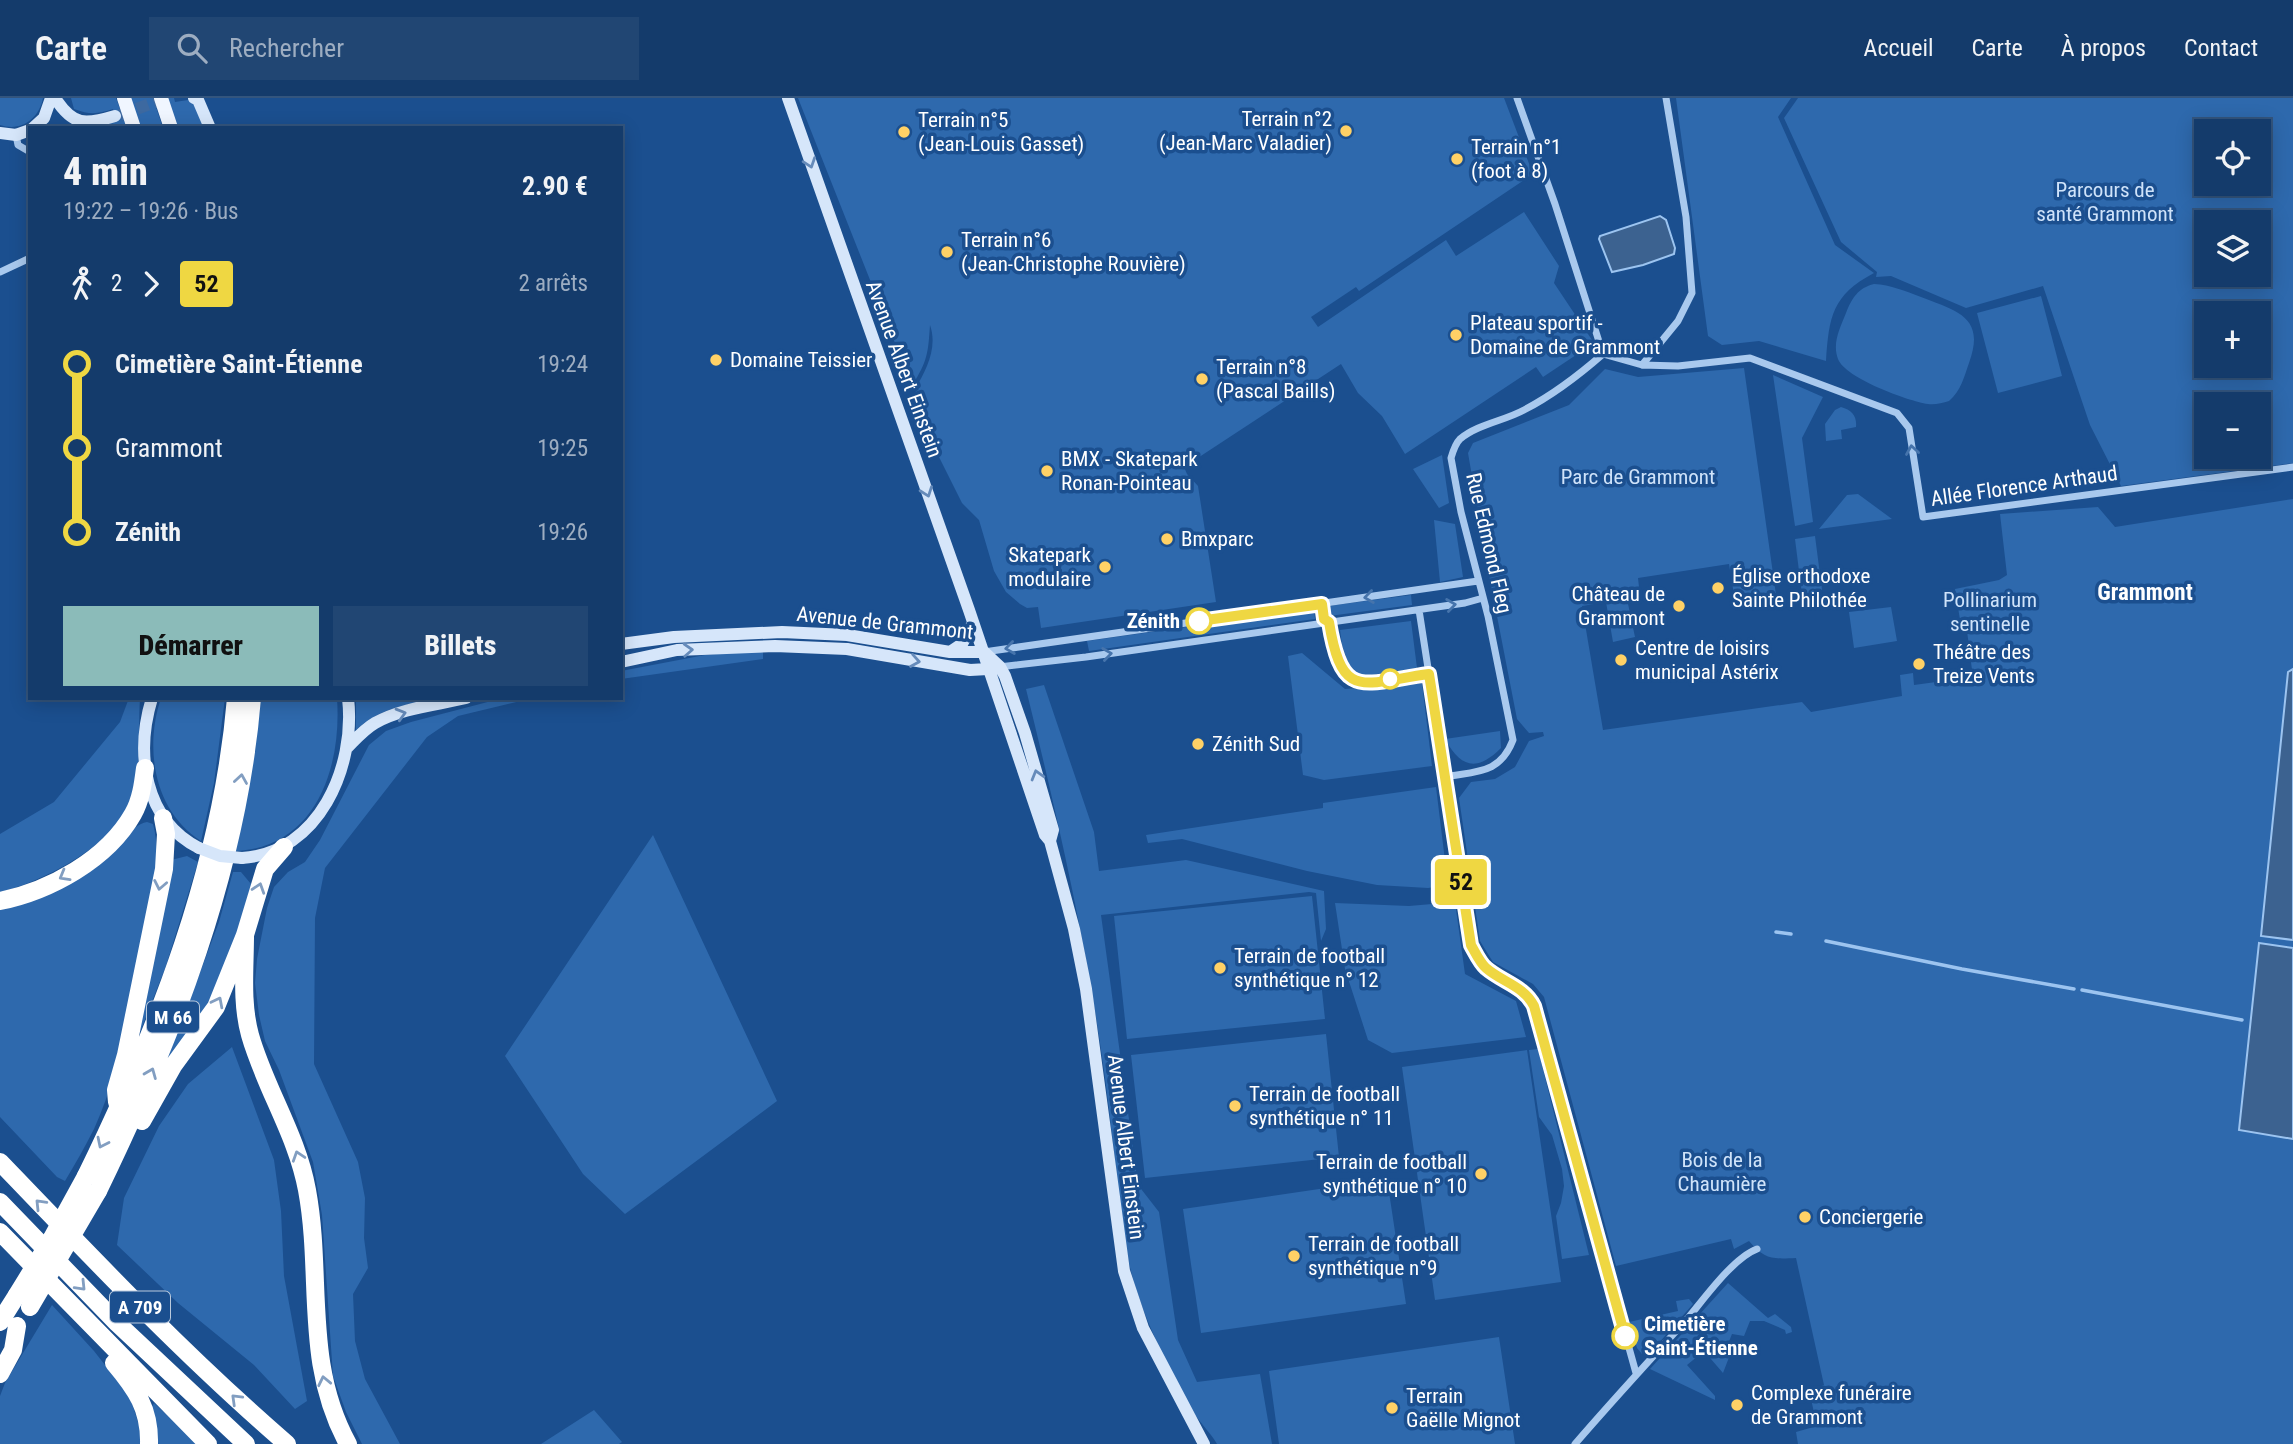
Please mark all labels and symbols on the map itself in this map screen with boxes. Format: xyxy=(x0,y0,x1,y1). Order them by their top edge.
place label: Terrain n°2 (Jean-Marc Valadier) xyxy=(1159,107,1332,155)
place label: Terrain n°5 (Jean-Louis Gasset) xyxy=(918,108,1084,156)
marker: Terrain n°2 (Jean-Marc Valadier) xyxy=(1338,123,1354,139)
marker: Terrain n°5 (Jean-Louis Gasset) xyxy=(896,124,912,140)
place label: Terrain n°1 (foot à 8) xyxy=(1471,135,1561,183)
marker: Terrain n°1 (foot à 8) xyxy=(1449,151,1465,167)
one-way arrow xyxy=(802,156,816,168)
park label: Parcours de santé Grammont xyxy=(2036,178,2174,226)
place label: Terrain n°6 (Jean-Christophe Rouvière) xyxy=(961,228,1186,276)
marker: Terrain n°6 (Jean-Christophe Rouvière) xyxy=(939,244,955,260)
street label: Avenue Albert Einstein xyxy=(861,277,947,461)
place label: Plateau sportif - Domaine de Grammont xyxy=(1470,311,1660,359)
marker: Plateau sportif - Domaine de Grammont xyxy=(1448,327,1464,343)
place label: Domaine Teissier xyxy=(730,348,872,372)
marker: Domaine Teissier xyxy=(708,352,724,368)
place label: Terrain n°8 (Pascal Baills) xyxy=(1216,355,1335,403)
marker: Terrain n°8 (Pascal Baills) xyxy=(1194,371,1210,387)
one-way arrow xyxy=(1905,444,1920,456)
place label: BMX - Skatepark Ronan-Pointeau xyxy=(1061,447,1198,495)
street label: Allée Florence Arthaud xyxy=(1929,461,2119,511)
marker: BMX - Skatepark Ronan-Pointeau xyxy=(1039,463,1055,479)
park label: Parc de Grammont xyxy=(1561,465,1715,489)
street label: Rue Edmond Fleg xyxy=(1461,470,1517,616)
one-way arrow xyxy=(919,486,933,498)
place label: Bmxparc xyxy=(1181,527,1254,551)
marker: Bmxparc xyxy=(1159,531,1175,547)
place label: Skatepark modulaire xyxy=(1008,543,1092,591)
marker: Skatepark modulaire xyxy=(1097,559,1113,575)
place label: Église orthodoxe Sainte Philothée xyxy=(1732,564,1871,612)
district label: Grammont xyxy=(2097,579,2193,606)
marker: Église orthodoxe Sainte Philothée xyxy=(1710,580,1726,596)
place label: Château de Grammont xyxy=(1572,582,1665,630)
park label: Pollinarium sentinelle xyxy=(1943,588,2037,636)
one-way arrow xyxy=(1363,589,1375,604)
one-way arrow xyxy=(1445,598,1457,613)
marker: Château de Grammont xyxy=(1671,598,1687,614)
street label: Avenue de Grammont xyxy=(796,602,974,644)
marker: Zénith xyxy=(1186,608,1212,634)
place label: Zénith xyxy=(1127,609,1180,633)
place label: Centre de loisirs municipal Astérix xyxy=(1635,636,1779,684)
place label: Théâtre des Treize Vents xyxy=(1933,640,2035,688)
one-way arrow xyxy=(1004,641,1016,656)
one-way arrow xyxy=(683,642,694,657)
one-way arrow xyxy=(1101,647,1113,662)
one-way arrow xyxy=(909,652,921,667)
marker: Centre de loisirs municipal Astérix xyxy=(1613,652,1629,668)
marker: Théâtre des Treize Vents xyxy=(1911,656,1927,672)
unlabelled marker xyxy=(1380,669,1400,689)
one-way arrow xyxy=(395,707,407,722)
place label: Zénith Sud xyxy=(1212,732,1300,756)
marker: Zénith Sud xyxy=(1190,736,1206,752)
one-way arrow xyxy=(1031,769,1046,781)
one-way arrow xyxy=(233,773,248,785)
line badge: 52 xyxy=(1430,859,1492,905)
one-way arrow xyxy=(59,868,72,881)
one-way arrow xyxy=(154,879,169,891)
one-way arrow xyxy=(250,883,265,895)
place label: Terrain de football synthétique n° 12 xyxy=(1234,944,1385,992)
marker: Terrain de football synthétique n° 12 xyxy=(1212,960,1228,976)
one-way arrow xyxy=(210,997,223,1009)
road number: M 66 xyxy=(147,1001,199,1032)
street label: Avenue Albert Einstein xyxy=(1103,1053,1149,1241)
one-way arrow xyxy=(142,1068,156,1080)
place label: Terrain de football synthétique n° 11 xyxy=(1249,1082,1400,1130)
marker: Terrain de football synthétique n° 11 xyxy=(1227,1098,1243,1114)
one-way arrow xyxy=(96,1136,110,1148)
park label: Bois de la Chaumière xyxy=(1678,1148,1767,1196)
one-way arrow xyxy=(292,1150,306,1162)
place label: Terrain de football synthétique n° 10 xyxy=(1316,1150,1467,1198)
marker: Terrain de football synthétique n° 10 xyxy=(1473,1166,1489,1182)
one-way arrow xyxy=(35,1199,48,1212)
place label: Conciergerie xyxy=(1819,1205,1924,1229)
marker: Conciergerie xyxy=(1797,1209,1813,1225)
place label: Terrain de football synthétique n°9 xyxy=(1308,1232,1459,1280)
marker: Terrain de football synthétique n°9 xyxy=(1286,1248,1302,1264)
one-way arrow xyxy=(73,1278,86,1291)
road number: A 709 xyxy=(110,1292,170,1322)
place label: Cimetière Saint-Étienne xyxy=(1644,1312,1758,1360)
marker: Cimetière Saint-Étienne xyxy=(1612,1323,1638,1349)
one-way arrow xyxy=(317,1375,332,1387)
place label: Complexe funéraire de Grammont xyxy=(1751,1381,1912,1429)
place label: Terrain Gaëlle Mignot xyxy=(1406,1384,1521,1432)
one-way arrow xyxy=(231,1394,244,1407)
marker: Complexe funéraire de Grammont xyxy=(1729,1397,1745,1413)
marker: Terrain Gaëlle Mignot xyxy=(1384,1400,1400,1416)

